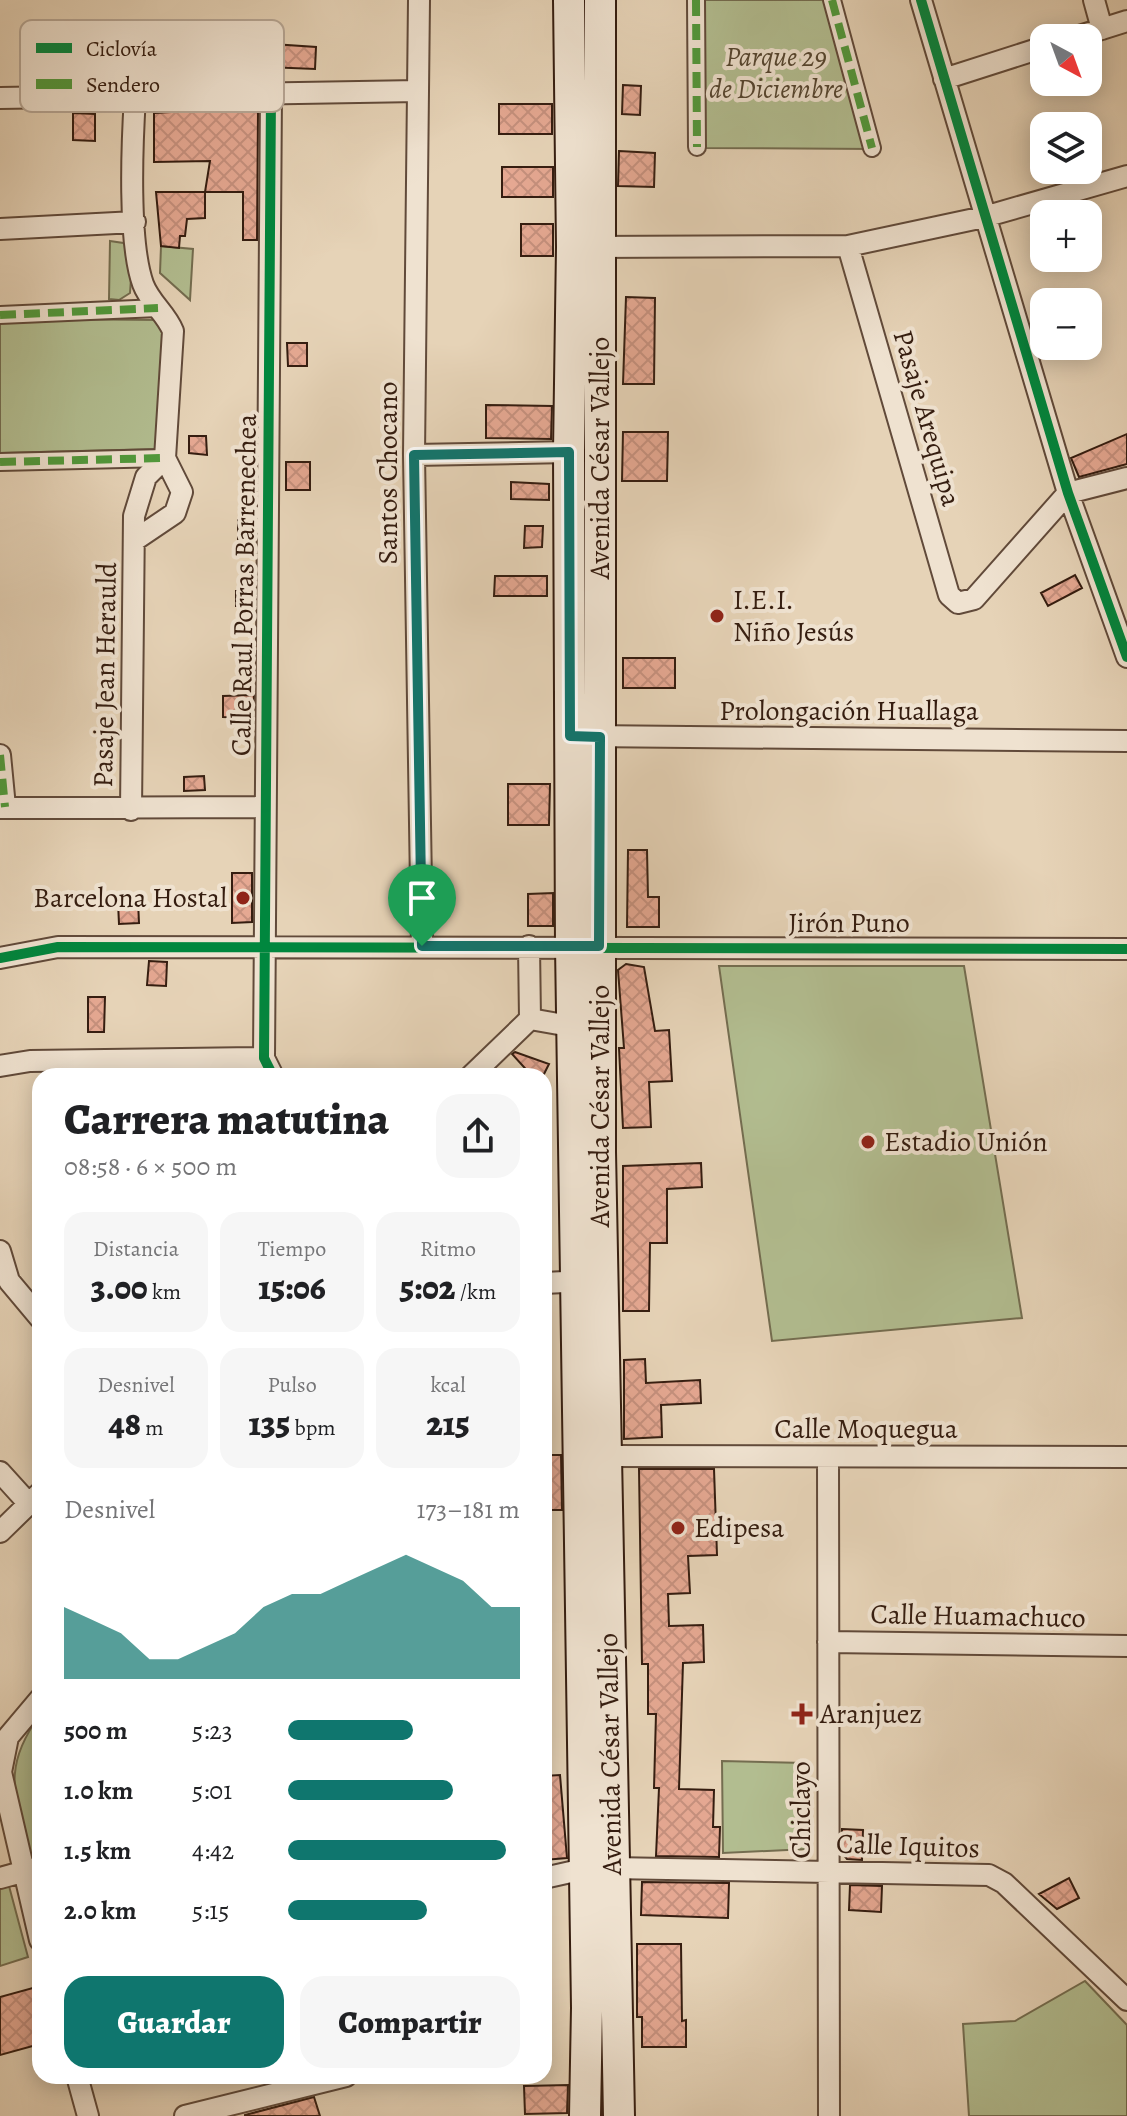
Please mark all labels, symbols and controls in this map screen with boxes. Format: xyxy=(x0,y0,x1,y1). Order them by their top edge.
legend xyxy=(20,20,284,112)
north arrow xyxy=(1030,24,1102,96)
map controls xyxy=(1030,24,1102,360)
text: Ciclovía xyxy=(86,34,158,64)
park label: Parque 29 de Diciembre xyxy=(709,38,843,108)
text: Sendero xyxy=(86,70,160,100)
button: layers xyxy=(1030,112,1102,184)
button: + xyxy=(1030,200,1102,272)
button: − xyxy=(1030,288,1102,360)
street label: Pasaje Arequipa xyxy=(884,326,970,510)
street label: Avenida César Vallejo xyxy=(581,337,619,580)
street label: Santos Chocano xyxy=(369,381,407,565)
street label: Calle Raul Porras Barrenechea xyxy=(222,414,266,756)
street label: Pasaje Jean Herauld xyxy=(84,561,126,788)
place label: I.E.I. Niño Jesús xyxy=(733,581,854,651)
marker: I.E.I. Niño Jesús xyxy=(708,607,726,625)
street label: Prolongación Huallaga xyxy=(719,692,979,730)
pin xyxy=(388,864,456,946)
icon: arrive xyxy=(400,876,444,920)
place label: Barcelona Hostal xyxy=(33,879,227,917)
marker: Barcelona Hostal xyxy=(234,889,252,907)
street label: Jirón Puno xyxy=(788,904,910,942)
street label: Avenida César Vallejo xyxy=(581,985,619,1228)
text: Carrera matutina xyxy=(64,1089,389,1149)
button: share xyxy=(436,1094,520,1178)
place label: Estadio Unión xyxy=(884,1123,1048,1161)
marker: Estadio Unión xyxy=(859,1133,877,1151)
text: 08:58 · 6 × 500 m xyxy=(64,1149,237,1184)
text: Distancia xyxy=(93,1234,179,1264)
text: Tiempo xyxy=(258,1234,326,1264)
text: Ritmo xyxy=(420,1234,476,1264)
text: 3.00 xyxy=(91,1264,148,1311)
text: 15:06 xyxy=(258,1264,326,1311)
text: 5:02 xyxy=(400,1264,455,1311)
text: km xyxy=(148,1277,181,1307)
text: /km xyxy=(455,1277,496,1307)
text: Desnivel xyxy=(97,1370,175,1400)
text: Pulso xyxy=(267,1370,317,1400)
text: kcal xyxy=(430,1370,466,1400)
text: 48 xyxy=(108,1400,141,1447)
text: 135 xyxy=(248,1400,290,1447)
text: 215 xyxy=(426,1400,470,1447)
street label: Calle Moquegua xyxy=(774,1410,958,1448)
text: m xyxy=(141,1413,164,1443)
text: bpm xyxy=(290,1413,336,1443)
text: Desnivel xyxy=(64,1492,155,1527)
text: 173–181 m xyxy=(416,1492,520,1527)
place label: Edipesa xyxy=(694,1509,784,1547)
marker: Edipesa xyxy=(669,1519,687,1537)
street label: Calle Huamachuco xyxy=(870,1595,1086,1637)
street label: Avenida César Vallejo xyxy=(589,1633,631,1876)
place label: Aranjuez xyxy=(819,1695,922,1733)
marker: Aranjuez xyxy=(791,1703,813,1725)
text: 500 m xyxy=(64,1713,128,1748)
text: 5:23 xyxy=(192,1713,233,1748)
street label: Chiclayo xyxy=(782,1761,820,1859)
text: 1.0 km xyxy=(64,1773,133,1808)
text: 5:01 xyxy=(192,1773,232,1808)
street label: Calle Iquitos xyxy=(835,1825,981,1867)
text: 1.5 km xyxy=(64,1833,131,1868)
text: 4:42 xyxy=(192,1833,234,1868)
text: 2.0 km xyxy=(64,1893,137,1928)
text: 5:15 xyxy=(192,1893,229,1928)
button: Guardar xyxy=(64,1976,284,2068)
button: Compartir xyxy=(300,1976,520,2068)

